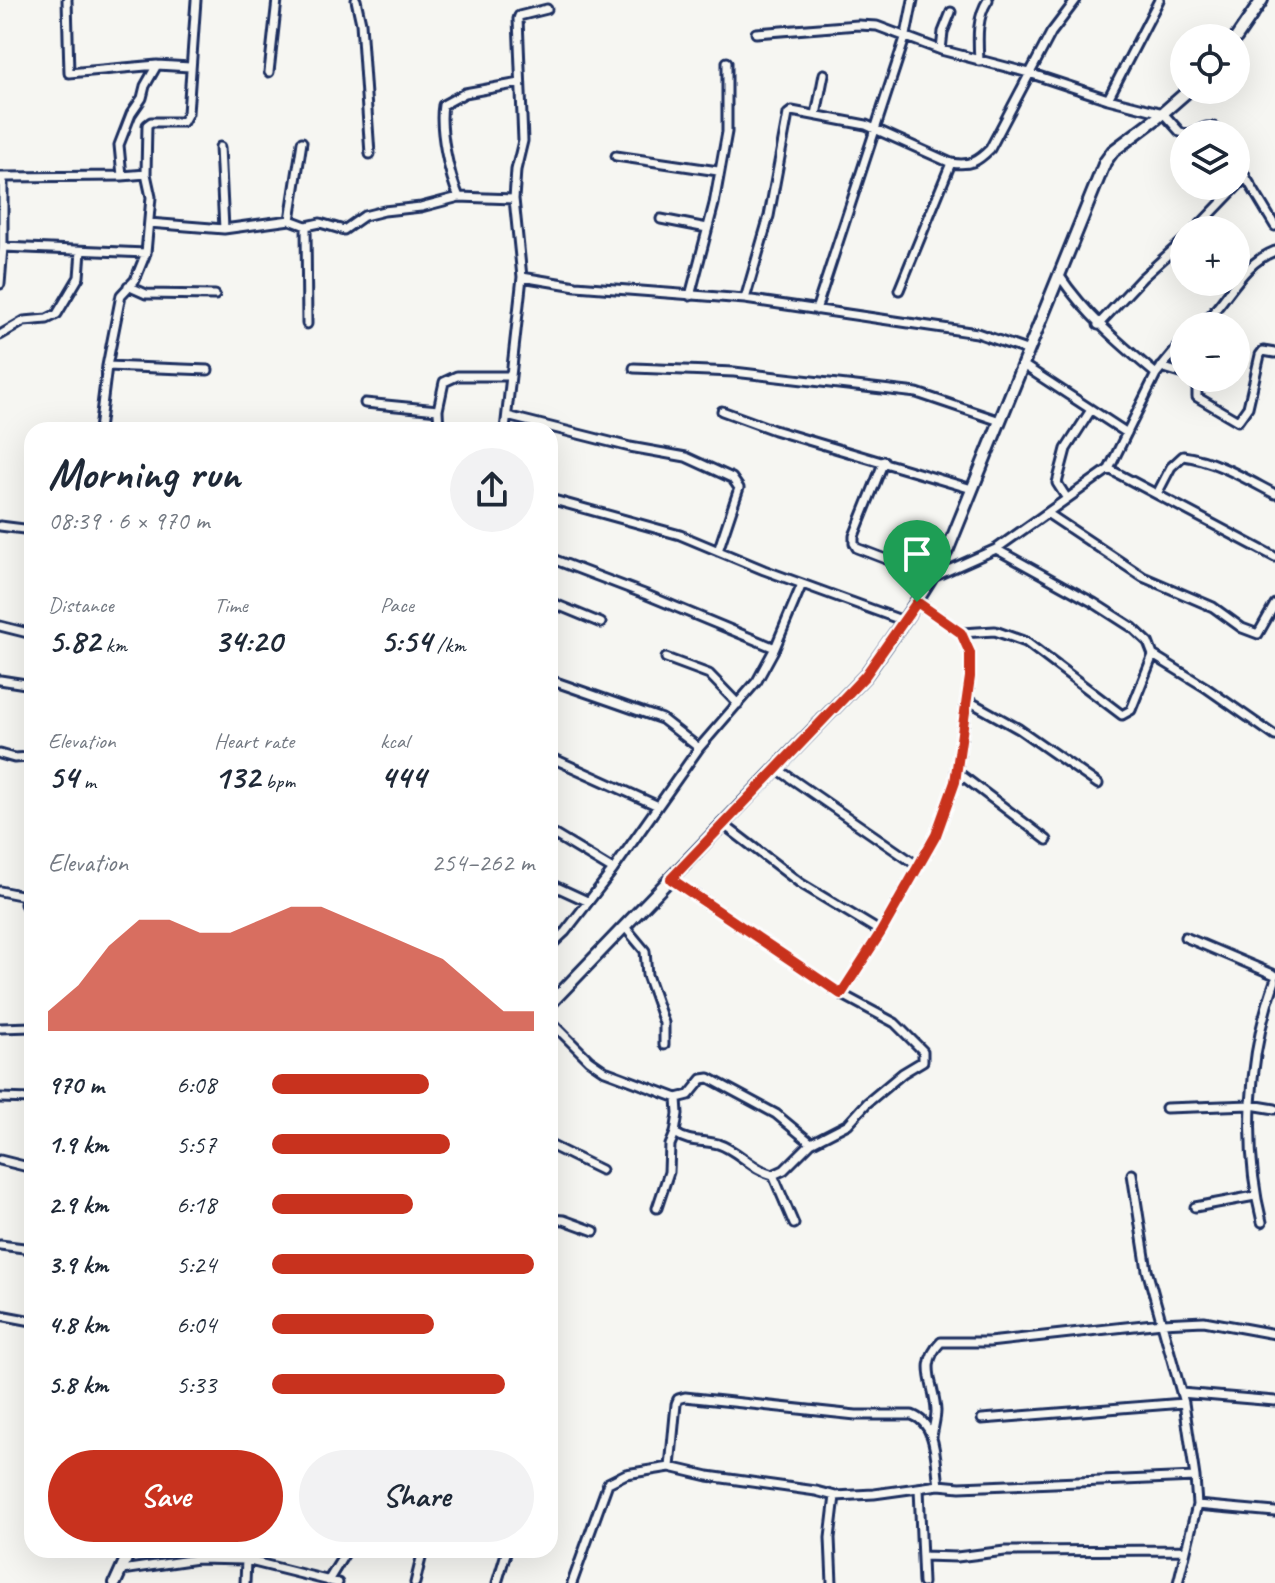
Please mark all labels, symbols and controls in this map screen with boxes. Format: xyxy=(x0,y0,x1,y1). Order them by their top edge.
map controls xyxy=(1170,24,1250,392)
button: locate xyxy=(1170,24,1250,104)
button: layers xyxy=(1170,120,1250,200)
button: + xyxy=(1170,216,1250,296)
button: − xyxy=(1170,312,1250,392)
text: Morning run xyxy=(48,446,240,501)
button: share xyxy=(450,448,534,532)
text: 08:39 · 6 × 970 m xyxy=(48,504,209,537)
pin xyxy=(883,520,951,602)
icon: arrive xyxy=(895,532,939,576)
text: Distance xyxy=(48,591,114,619)
text: Time xyxy=(214,591,248,619)
text: Pace xyxy=(380,591,414,619)
text: 5.82 xyxy=(48,619,100,662)
text: 34:20 xyxy=(214,619,282,662)
text: 5:54 xyxy=(380,619,432,662)
text: km xyxy=(100,631,127,659)
text: /km xyxy=(432,631,466,659)
text: Elevation xyxy=(48,727,116,755)
text: Heart rate xyxy=(214,727,294,755)
text: kcal xyxy=(380,727,409,755)
text: 54 xyxy=(48,755,78,798)
text: 132 xyxy=(214,755,260,798)
text: 444 xyxy=(380,755,426,798)
text: m xyxy=(78,767,96,795)
text: bpm xyxy=(260,767,295,795)
text: Elevation xyxy=(48,846,128,879)
text: 254–262 m xyxy=(431,846,534,879)
text: 970 m xyxy=(48,1068,104,1101)
text: 6:08 xyxy=(176,1068,216,1101)
text: 1.9 km xyxy=(48,1128,108,1161)
text: 5:57 xyxy=(176,1128,216,1161)
text: 2.9 km xyxy=(48,1188,108,1221)
text: 6:18 xyxy=(176,1188,216,1221)
text: 3.9 km xyxy=(48,1248,108,1281)
text: 5:24 xyxy=(176,1248,216,1281)
text: 4.8 km xyxy=(48,1308,108,1341)
text: 6:04 xyxy=(176,1308,216,1341)
text: 5.8 km xyxy=(48,1368,108,1401)
text: 5:33 xyxy=(176,1368,216,1401)
button: Save xyxy=(48,1450,283,1542)
button: Share xyxy=(299,1450,534,1542)

